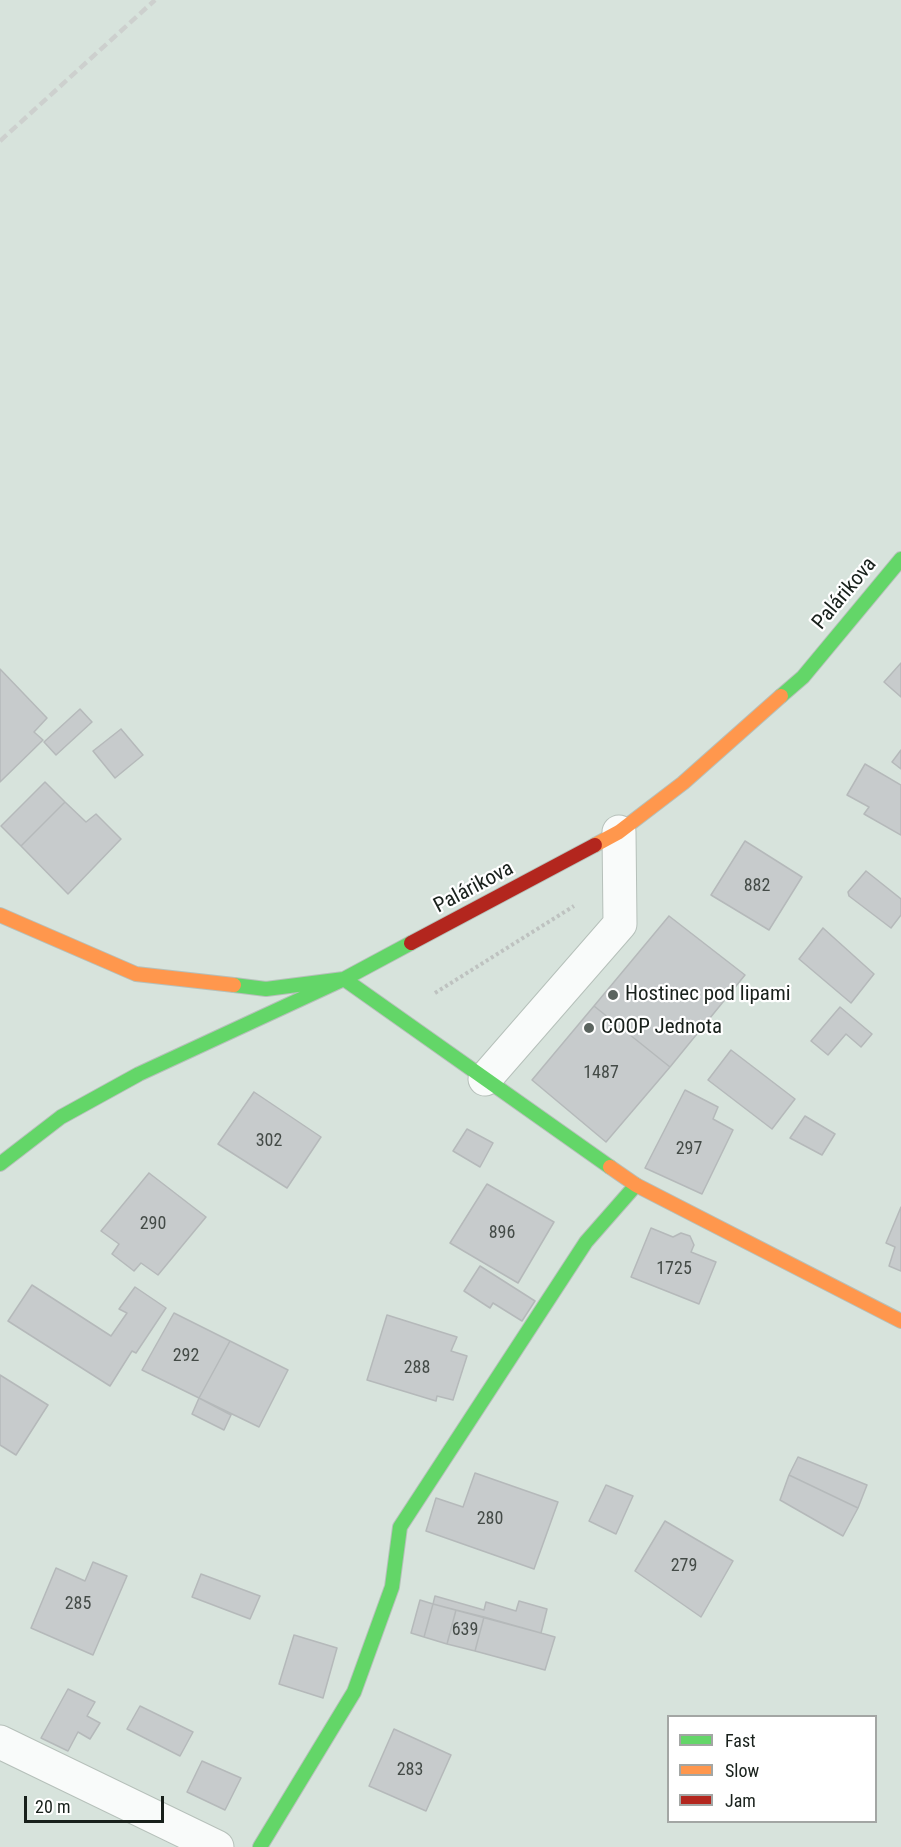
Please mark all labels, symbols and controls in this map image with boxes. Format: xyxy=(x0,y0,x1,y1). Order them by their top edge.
street label: Palárikova xyxy=(808,553,882,635)
street label: Palárikova xyxy=(430,857,518,919)
house number: 882 xyxy=(744,875,770,897)
place label: Hostinec pod lipami xyxy=(625,982,791,1008)
marker: Hostinec pod lipami xyxy=(606,988,620,1002)
place label: COOP Jednota xyxy=(601,1015,722,1041)
marker: COOP Jednota xyxy=(582,1021,596,1035)
house number: 1487 xyxy=(583,1062,619,1084)
house number: 302 xyxy=(256,1130,282,1152)
house number: 297 xyxy=(676,1138,702,1160)
house number: 290 xyxy=(140,1213,166,1235)
house number: 896 xyxy=(489,1222,515,1244)
house number: 1725 xyxy=(656,1258,692,1280)
house number: 292 xyxy=(173,1345,199,1367)
house number: 288 xyxy=(404,1357,430,1379)
house number: 280 xyxy=(477,1508,503,1530)
house number: 279 xyxy=(671,1555,697,1577)
house number: 285 xyxy=(65,1593,91,1615)
house number: 639 xyxy=(452,1619,478,1641)
legend xyxy=(667,1715,877,1823)
text: Fast xyxy=(725,1730,756,1751)
house number: 283 xyxy=(397,1759,423,1781)
text: Slow xyxy=(725,1760,759,1781)
scale bar xyxy=(27,1784,166,1822)
text: Jam xyxy=(725,1790,756,1811)
text: 20 m xyxy=(35,1796,70,1817)

